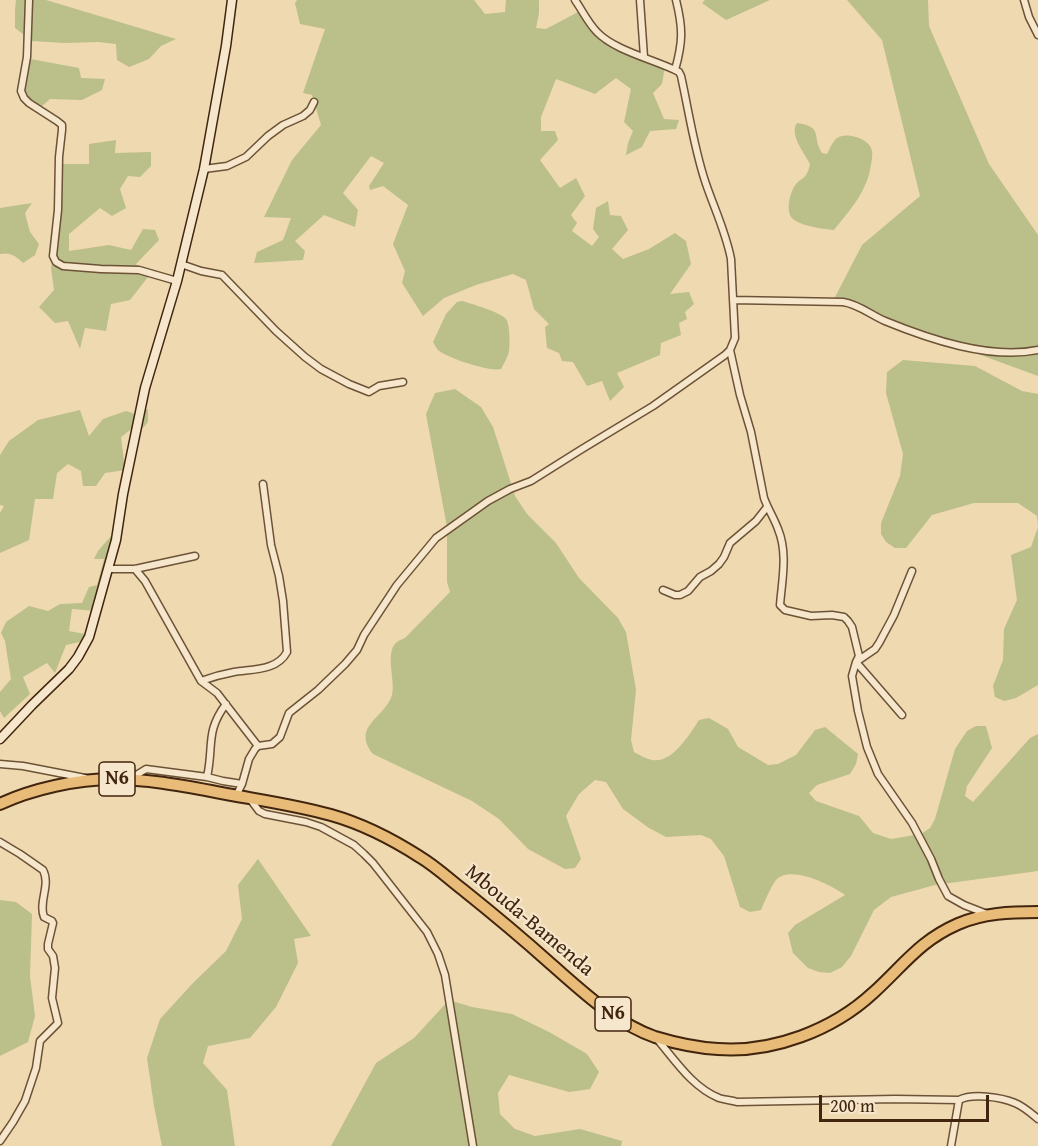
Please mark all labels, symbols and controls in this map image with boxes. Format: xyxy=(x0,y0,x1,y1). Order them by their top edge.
road number: N6 xyxy=(99,762,135,796)
street label: Mbouda-Bamenda xyxy=(460,860,598,982)
road number: N6 xyxy=(595,997,631,1031)
scale bar xyxy=(822,1083,992,1121)
text: 200 m xyxy=(830,1092,875,1119)

